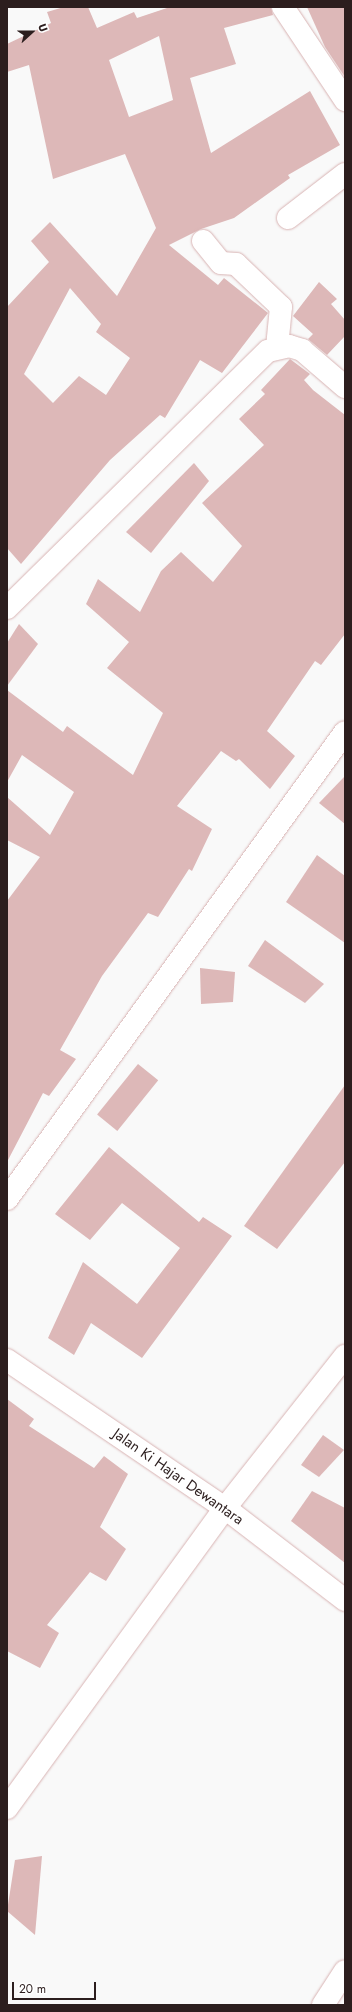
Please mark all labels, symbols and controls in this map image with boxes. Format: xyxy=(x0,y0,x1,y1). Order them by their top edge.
north arrow xyxy=(12,12,52,52)
text: U xyxy=(34,21,52,34)
street label: Jalan Ki Hajar Dewantara xyxy=(109,1425,247,1529)
scale bar xyxy=(14,1974,98,2000)
text: 20 m xyxy=(19,1980,46,1998)

